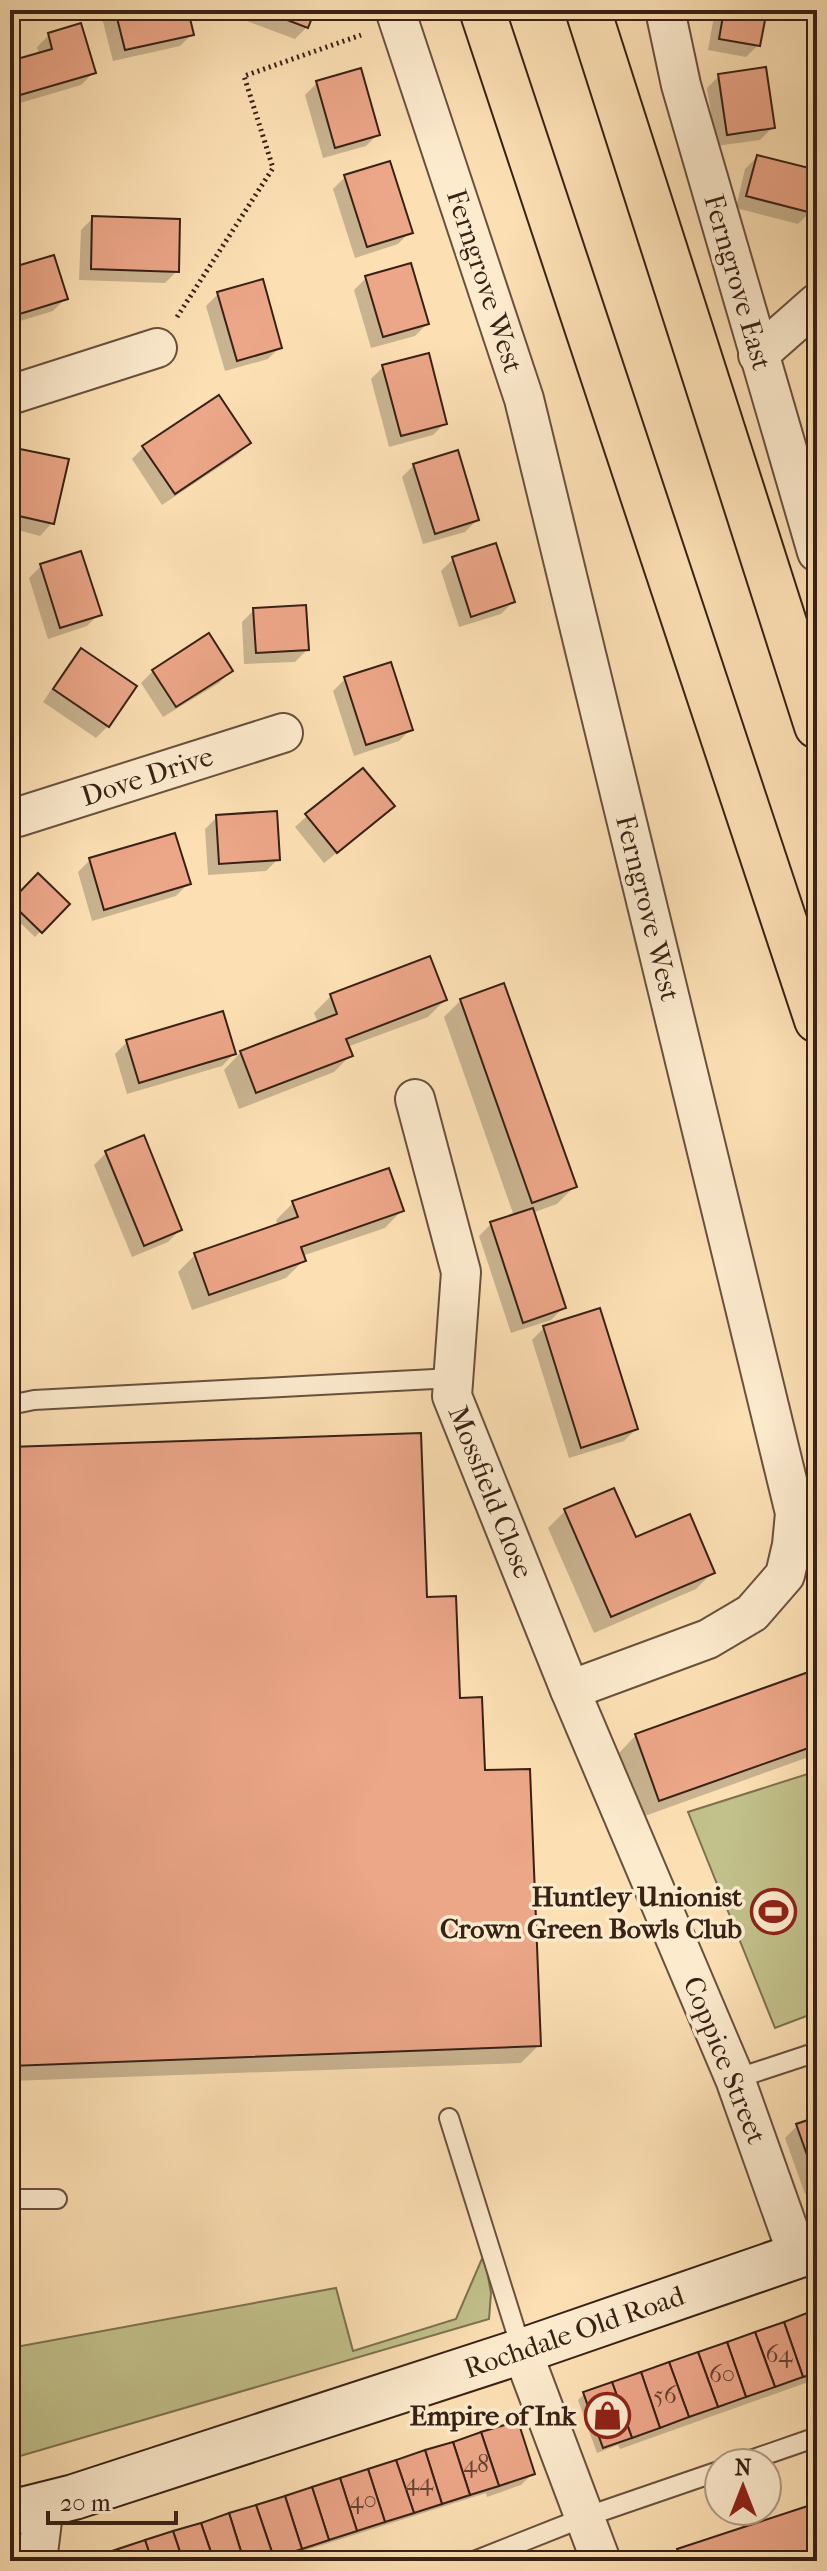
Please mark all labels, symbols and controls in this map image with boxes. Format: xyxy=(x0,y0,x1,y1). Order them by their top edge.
street label: Ferngrove West xyxy=(440,185,530,377)
street label: Ferngrove East xyxy=(697,190,779,374)
street label: Dove Drive xyxy=(77,739,217,813)
street label: Ferngrove West xyxy=(609,812,687,1004)
street label: Mossfield Close xyxy=(441,1401,541,1583)
place label: Huntley Unionist Crown Green Bowls Club xyxy=(440,1880,743,1945)
sports icon: Huntley Unionist Crown Green Bowls Club xyxy=(749,1888,797,1936)
street label: Coppice Street xyxy=(676,1972,774,2148)
street label: Rochdale Old Road xyxy=(459,2279,689,2385)
house number: 64 xyxy=(765,2340,793,2368)
house number: 60 xyxy=(709,2360,735,2388)
house number: 56 xyxy=(653,2381,678,2409)
shop icon: Empire of Ink xyxy=(583,2391,631,2439)
place label: Empire of Ink xyxy=(410,2399,578,2432)
north arrow xyxy=(703,2447,783,2527)
house number: 48 xyxy=(463,2450,489,2478)
text: N xyxy=(735,2455,752,2481)
house number: 44 xyxy=(405,2468,434,2496)
scale bar xyxy=(48,2475,176,2525)
house number: 40 xyxy=(349,2486,377,2514)
text: 20 m xyxy=(60,2489,111,2517)

